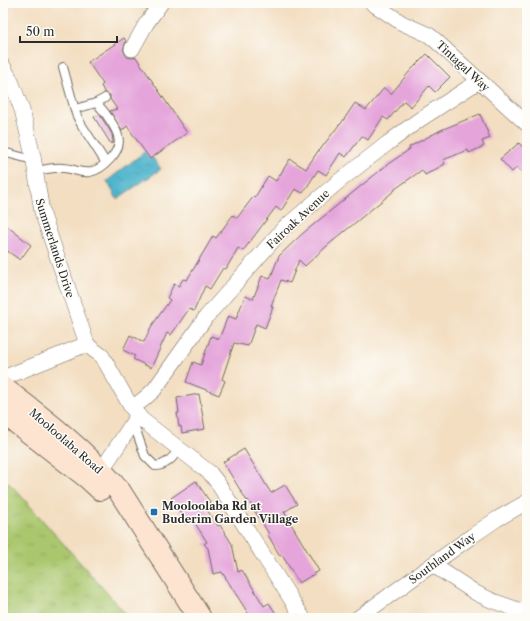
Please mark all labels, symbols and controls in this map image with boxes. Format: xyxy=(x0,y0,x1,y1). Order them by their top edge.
scale bar xyxy=(20,18,117,44)
text: 50 m xyxy=(26,24,55,39)
street label: Tintagal Way xyxy=(433,38,493,95)
street label: Fairoak Avenue xyxy=(264,186,332,252)
street label: Summerlands Drive xyxy=(32,197,78,299)
street label: Mooloolaba Road xyxy=(26,405,106,477)
place label: Mooloolaba Rd at Buderim Garden Village xyxy=(162,499,299,526)
marker: Mooloolaba Rd at Buderim Garden Village xyxy=(149,507,159,517)
street label: Southland Way xyxy=(406,529,479,587)

